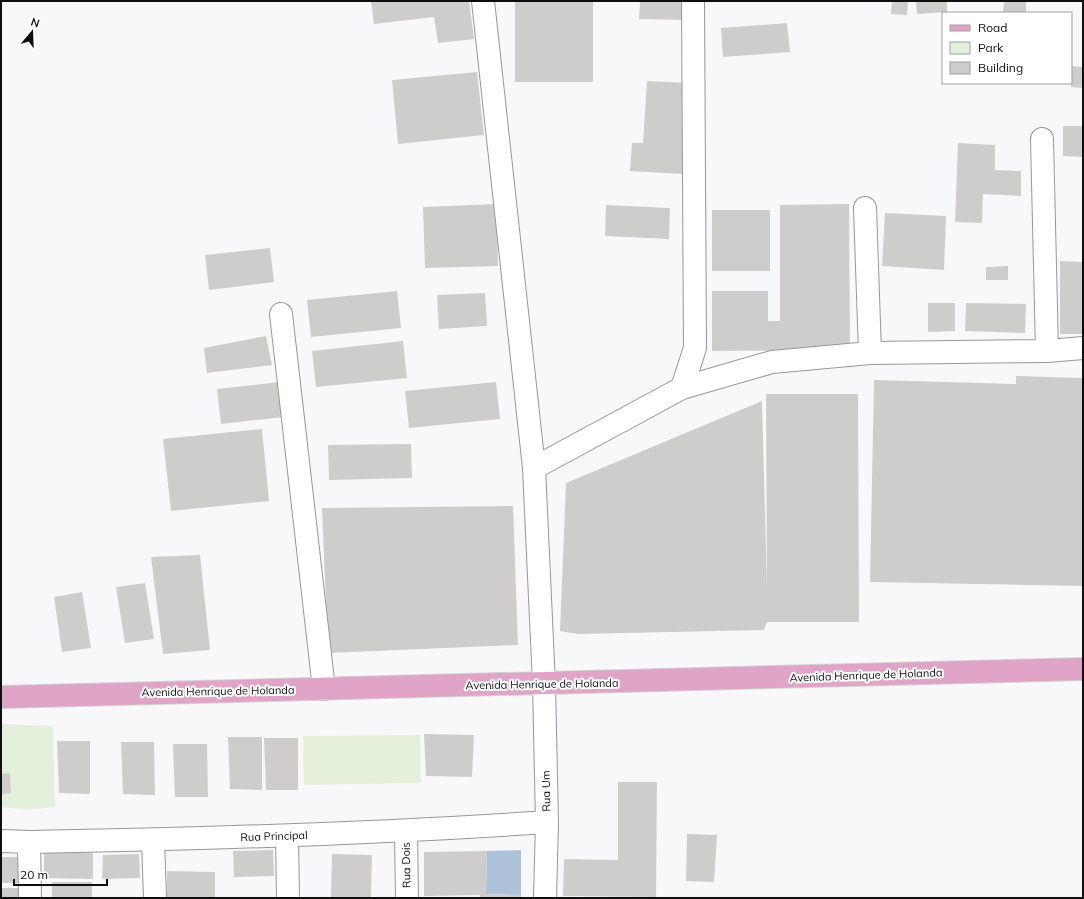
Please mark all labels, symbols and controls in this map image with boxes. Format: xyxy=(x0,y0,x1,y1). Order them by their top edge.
north arrow xyxy=(12,12,52,52)
legend xyxy=(942,12,1072,84)
text: N xyxy=(29,15,41,31)
text: Road xyxy=(978,20,1007,35)
text: Park xyxy=(978,40,1004,55)
text: Building xyxy=(978,60,1023,75)
street label: Avenida Henrique de Holanda xyxy=(789,665,943,685)
street label: Avenida Henrique de Holanda xyxy=(465,676,619,692)
street label: Avenida Henrique de Holanda xyxy=(141,683,295,699)
street label: Rua Um xyxy=(539,770,553,812)
street label: Rua Principal xyxy=(240,828,308,844)
street label: Rua Dois xyxy=(399,842,413,888)
scale bar xyxy=(14,861,107,887)
text: 20 m xyxy=(20,867,48,882)

